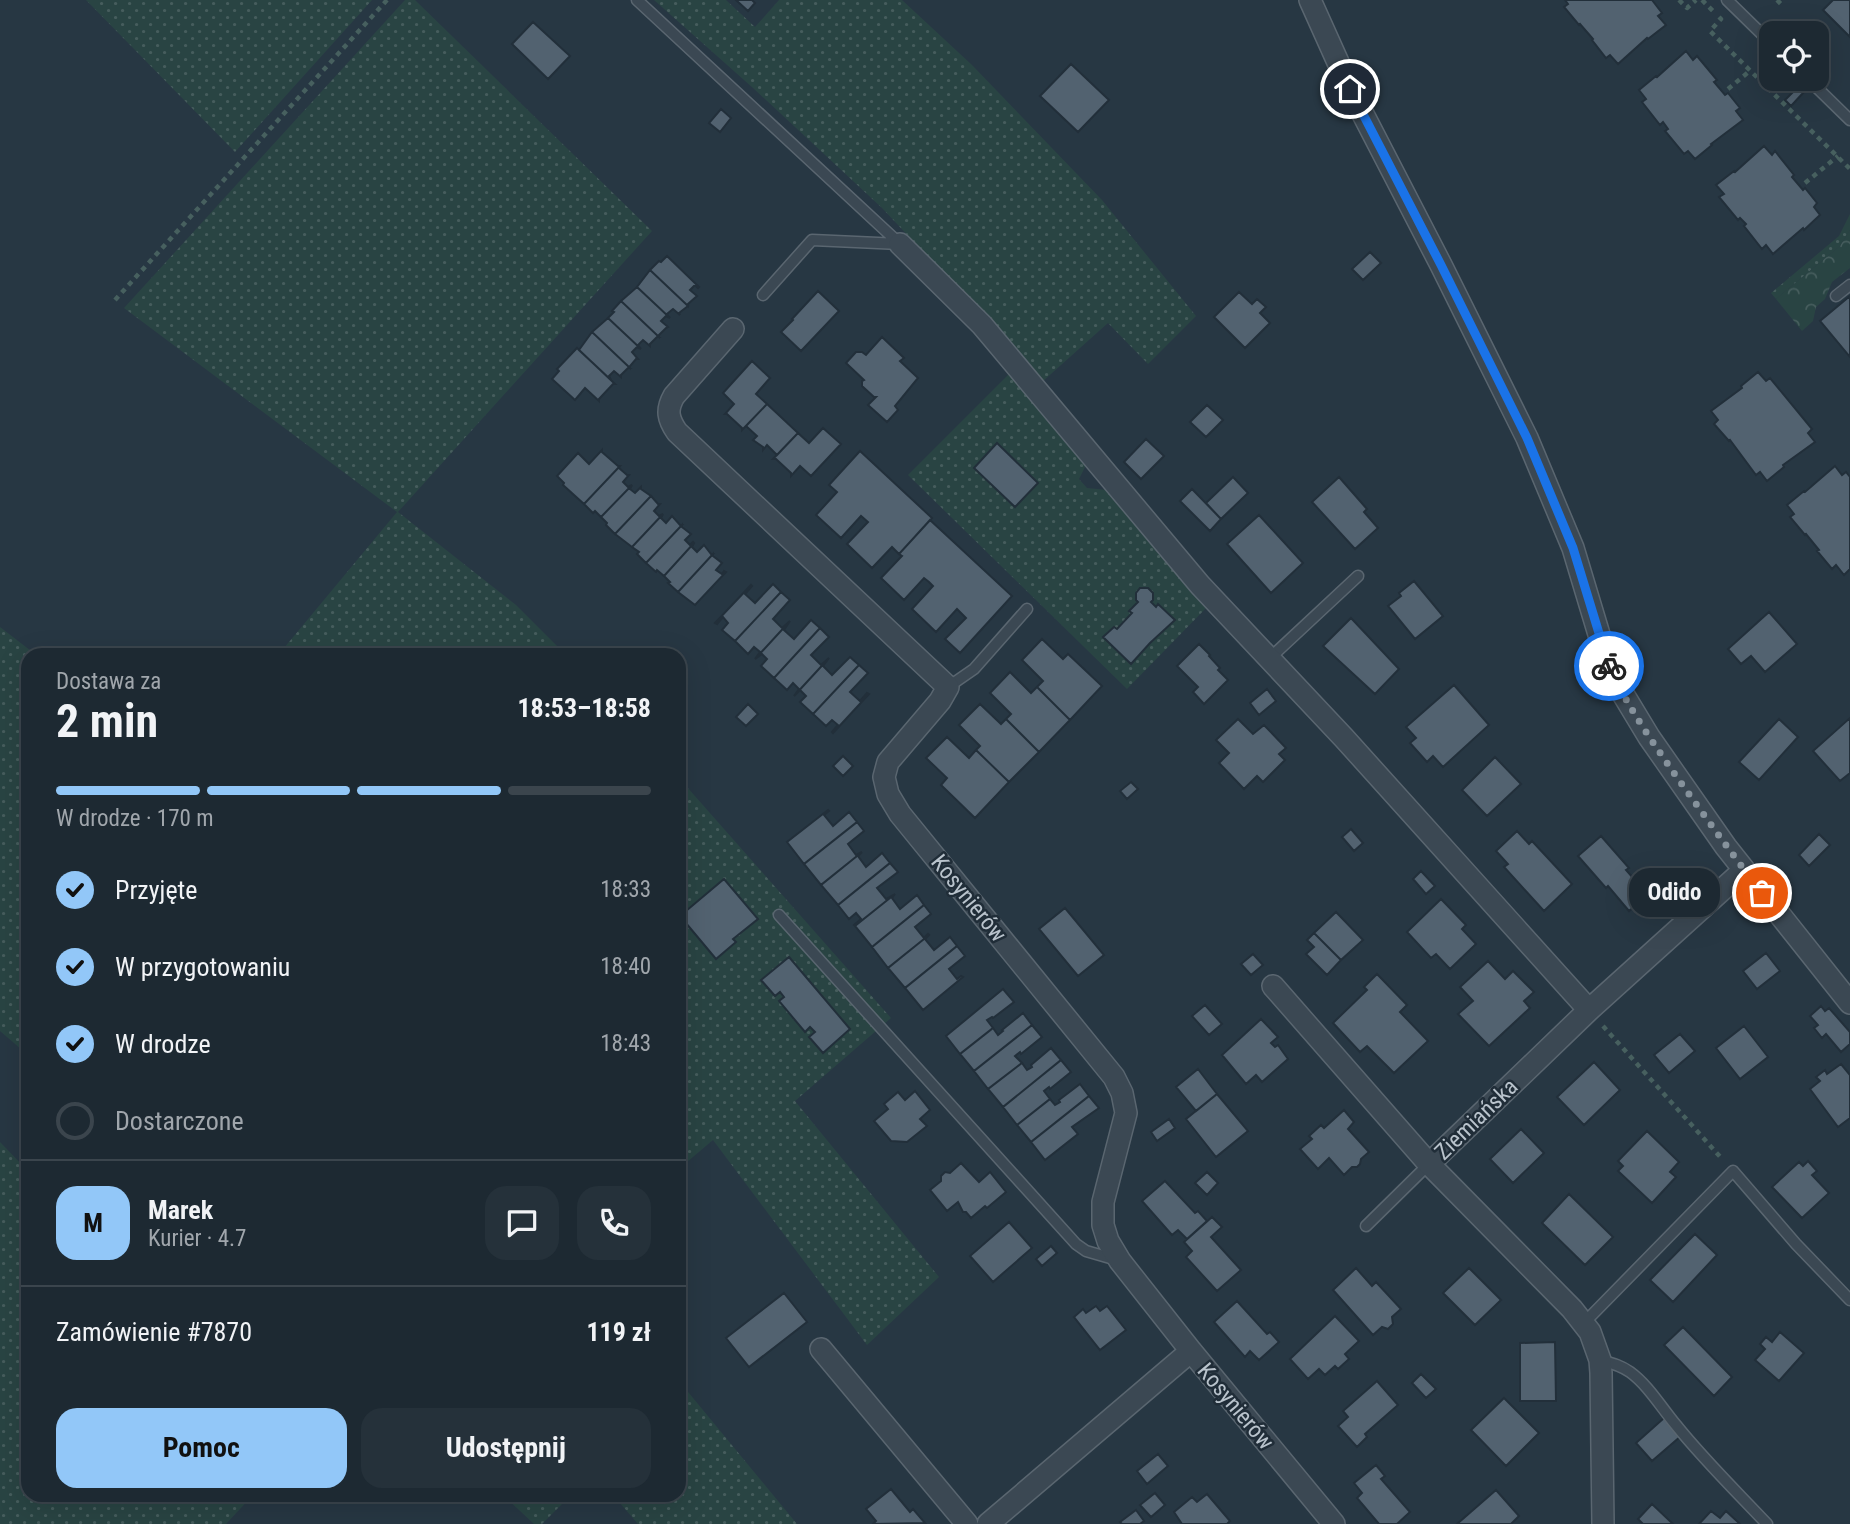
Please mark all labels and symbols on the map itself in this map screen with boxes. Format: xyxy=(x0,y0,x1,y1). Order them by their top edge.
pin xyxy=(1320,59,1380,119)
courier xyxy=(1574,631,1644,701)
street label: Kosynierów xyxy=(925,849,1012,947)
pin xyxy=(1732,863,1792,923)
callout: Odido xyxy=(1629,868,1720,917)
street label: Ziemiańska xyxy=(1429,1073,1523,1165)
street label: Kosynierów xyxy=(1192,1358,1280,1455)

